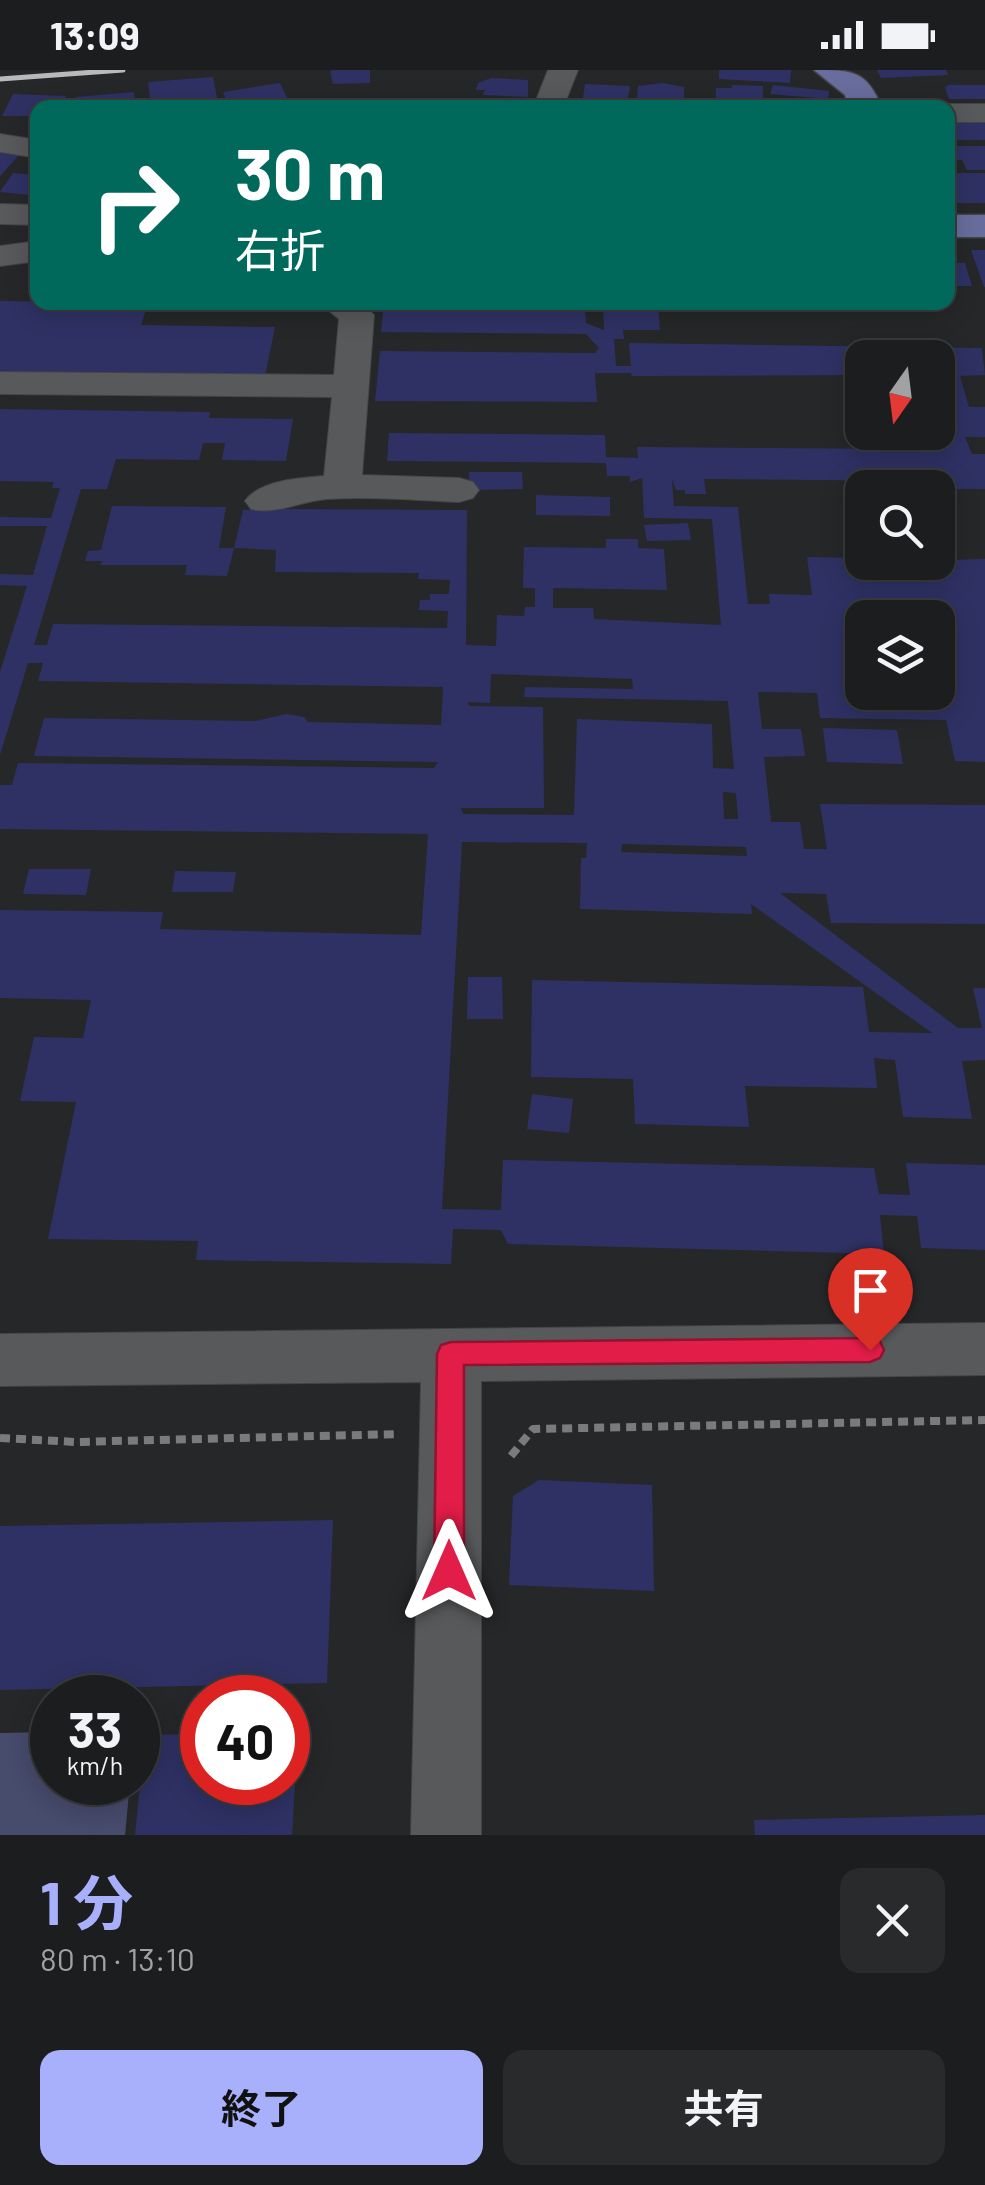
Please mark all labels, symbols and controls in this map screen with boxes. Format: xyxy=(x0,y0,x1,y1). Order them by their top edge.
text: 13:09 xyxy=(50,12,140,58)
text: 30 m xyxy=(235,130,385,214)
icon: right xyxy=(70,140,200,270)
text: 右折 xyxy=(235,222,325,276)
north arrow xyxy=(845,340,955,450)
map controls xyxy=(845,340,955,710)
button: search xyxy=(845,470,955,580)
button: layers xyxy=(845,600,955,710)
pin xyxy=(828,1248,913,1351)
icon: arrive xyxy=(843,1263,898,1318)
position arrow xyxy=(397,1519,501,1623)
speed limit sign: 40 xyxy=(180,1675,310,1805)
text: 33 xyxy=(68,1698,122,1758)
text: km/h xyxy=(67,1750,123,1780)
text: 1 分 xyxy=(40,1865,133,1937)
button: close xyxy=(840,1868,945,1973)
text: 80 m · 13:10 xyxy=(40,1939,195,1977)
button: 終了 xyxy=(40,2050,483,2165)
button: 共有 xyxy=(503,2050,945,2165)

